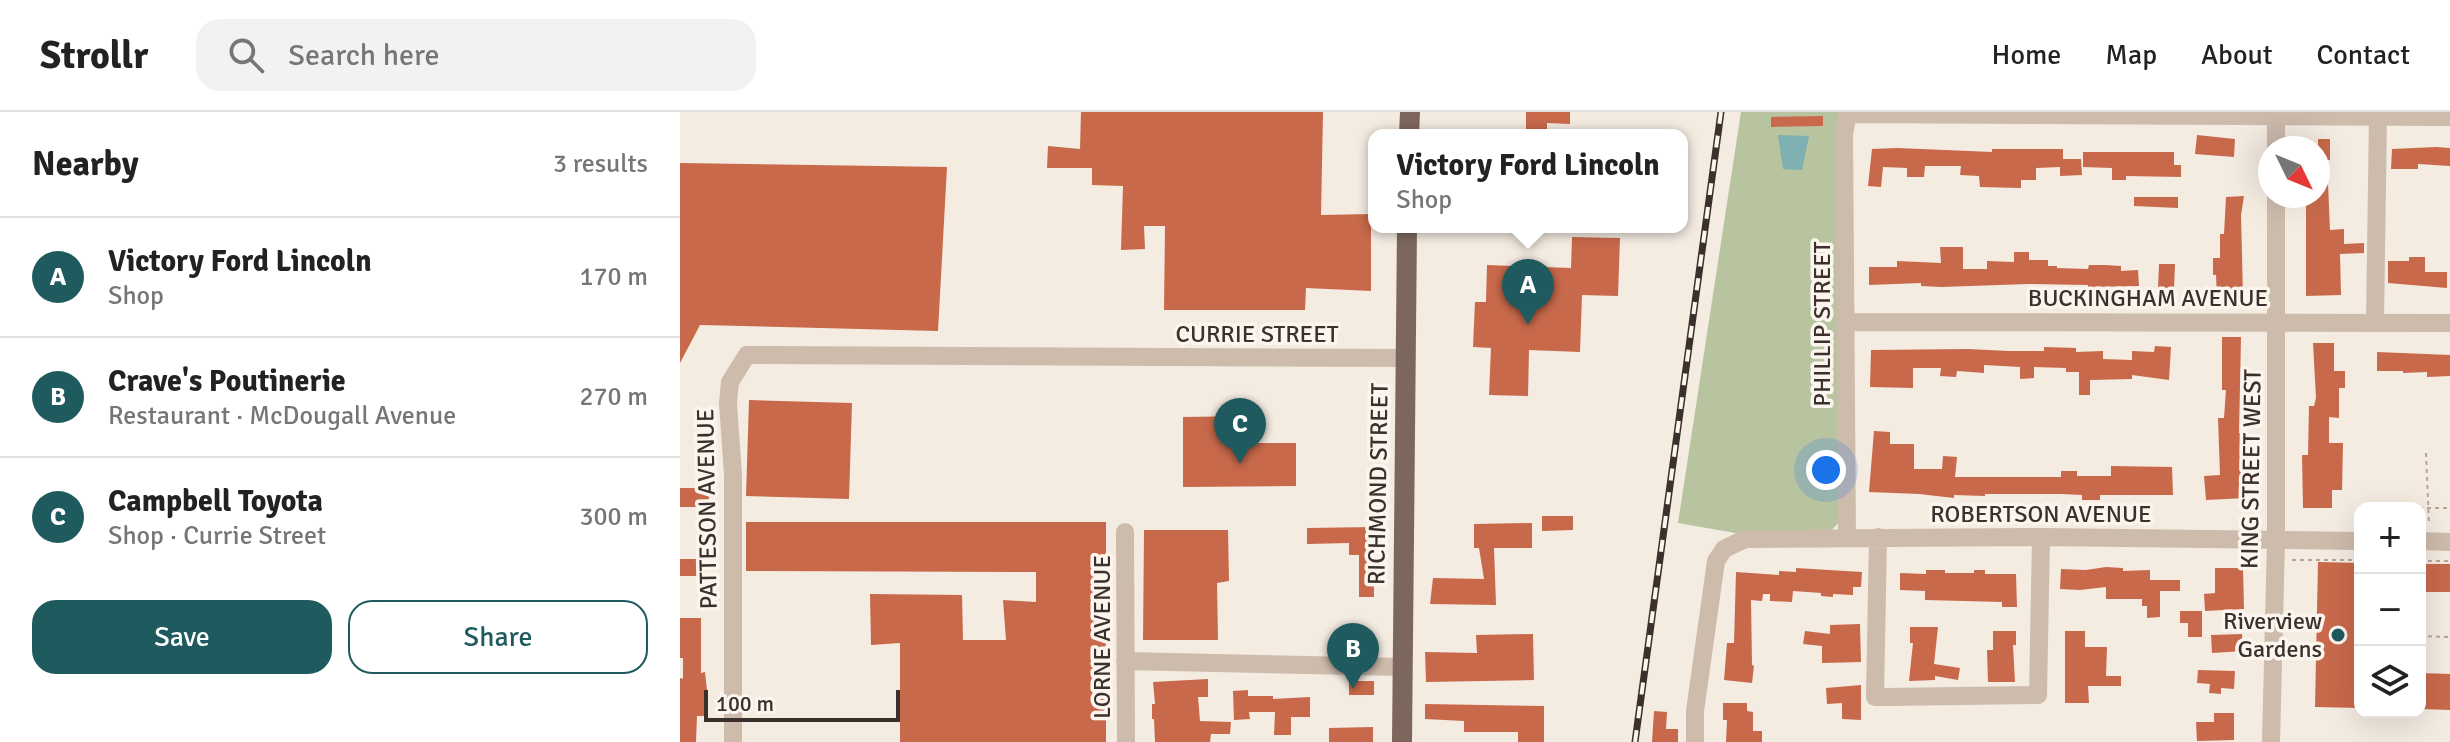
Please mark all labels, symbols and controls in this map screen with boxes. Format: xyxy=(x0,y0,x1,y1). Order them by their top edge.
search box xyxy=(196,19,756,91)
text: Strollr xyxy=(40,32,148,79)
icon: search xyxy=(224,33,268,77)
text: Search here xyxy=(288,37,440,74)
text: Home xyxy=(1992,38,2061,72)
text: Map xyxy=(2105,38,2157,72)
text: About xyxy=(2201,38,2273,72)
text: Contact xyxy=(2317,38,2410,72)
popup xyxy=(1368,129,1688,233)
north arrow xyxy=(2258,136,2330,208)
text: Nearby xyxy=(32,143,139,185)
text: Victory Ford Lincoln xyxy=(1396,147,1660,184)
text: 3 results xyxy=(553,148,648,180)
text: Shop xyxy=(1396,184,1452,216)
street label: PHILLIP STREET xyxy=(1807,241,1837,407)
text: Victory Ford Lincoln xyxy=(108,243,372,280)
pin: A xyxy=(1502,259,1554,325)
text: A xyxy=(50,261,66,293)
text: 170 m xyxy=(579,261,648,293)
text: Shop xyxy=(108,280,164,312)
street label: BUCKINGHAM AVENUE xyxy=(2028,283,2268,313)
street label: CURRIE STREET xyxy=(1175,319,1339,349)
text: Crave's Poutinerie xyxy=(108,363,346,400)
street label: KING STREET WEST xyxy=(2234,369,2268,569)
text: B xyxy=(50,381,66,413)
text: 270 m xyxy=(579,381,648,413)
street label: RICHMOND STREET xyxy=(1361,382,1395,585)
pin: C xyxy=(1214,398,1266,464)
text: Restaurant · McDougall Avenue xyxy=(108,400,456,432)
street label: PATTESON AVENUE xyxy=(690,408,724,610)
your location xyxy=(1806,450,1846,490)
text: Campbell Toyota xyxy=(108,483,323,520)
street label: ROBERTSON AVENUE xyxy=(1930,499,2152,529)
text: C xyxy=(50,501,66,533)
text: 300 m xyxy=(579,501,648,533)
map controls xyxy=(2354,502,2426,718)
button: + xyxy=(2354,502,2426,574)
text: Shop · Currie Street xyxy=(108,520,326,552)
street label: LORNE AVENUE xyxy=(1087,555,1117,719)
button: − xyxy=(2354,574,2426,646)
button: Save xyxy=(32,600,332,674)
button: Share xyxy=(348,600,648,674)
place label: Riverview Gardens xyxy=(2223,606,2322,664)
pin: B xyxy=(1327,623,1379,689)
marker: Riverview Gardens xyxy=(2329,626,2347,644)
button: layers xyxy=(2354,646,2426,718)
scale bar xyxy=(704,686,900,722)
text: 100 m xyxy=(716,690,774,717)

